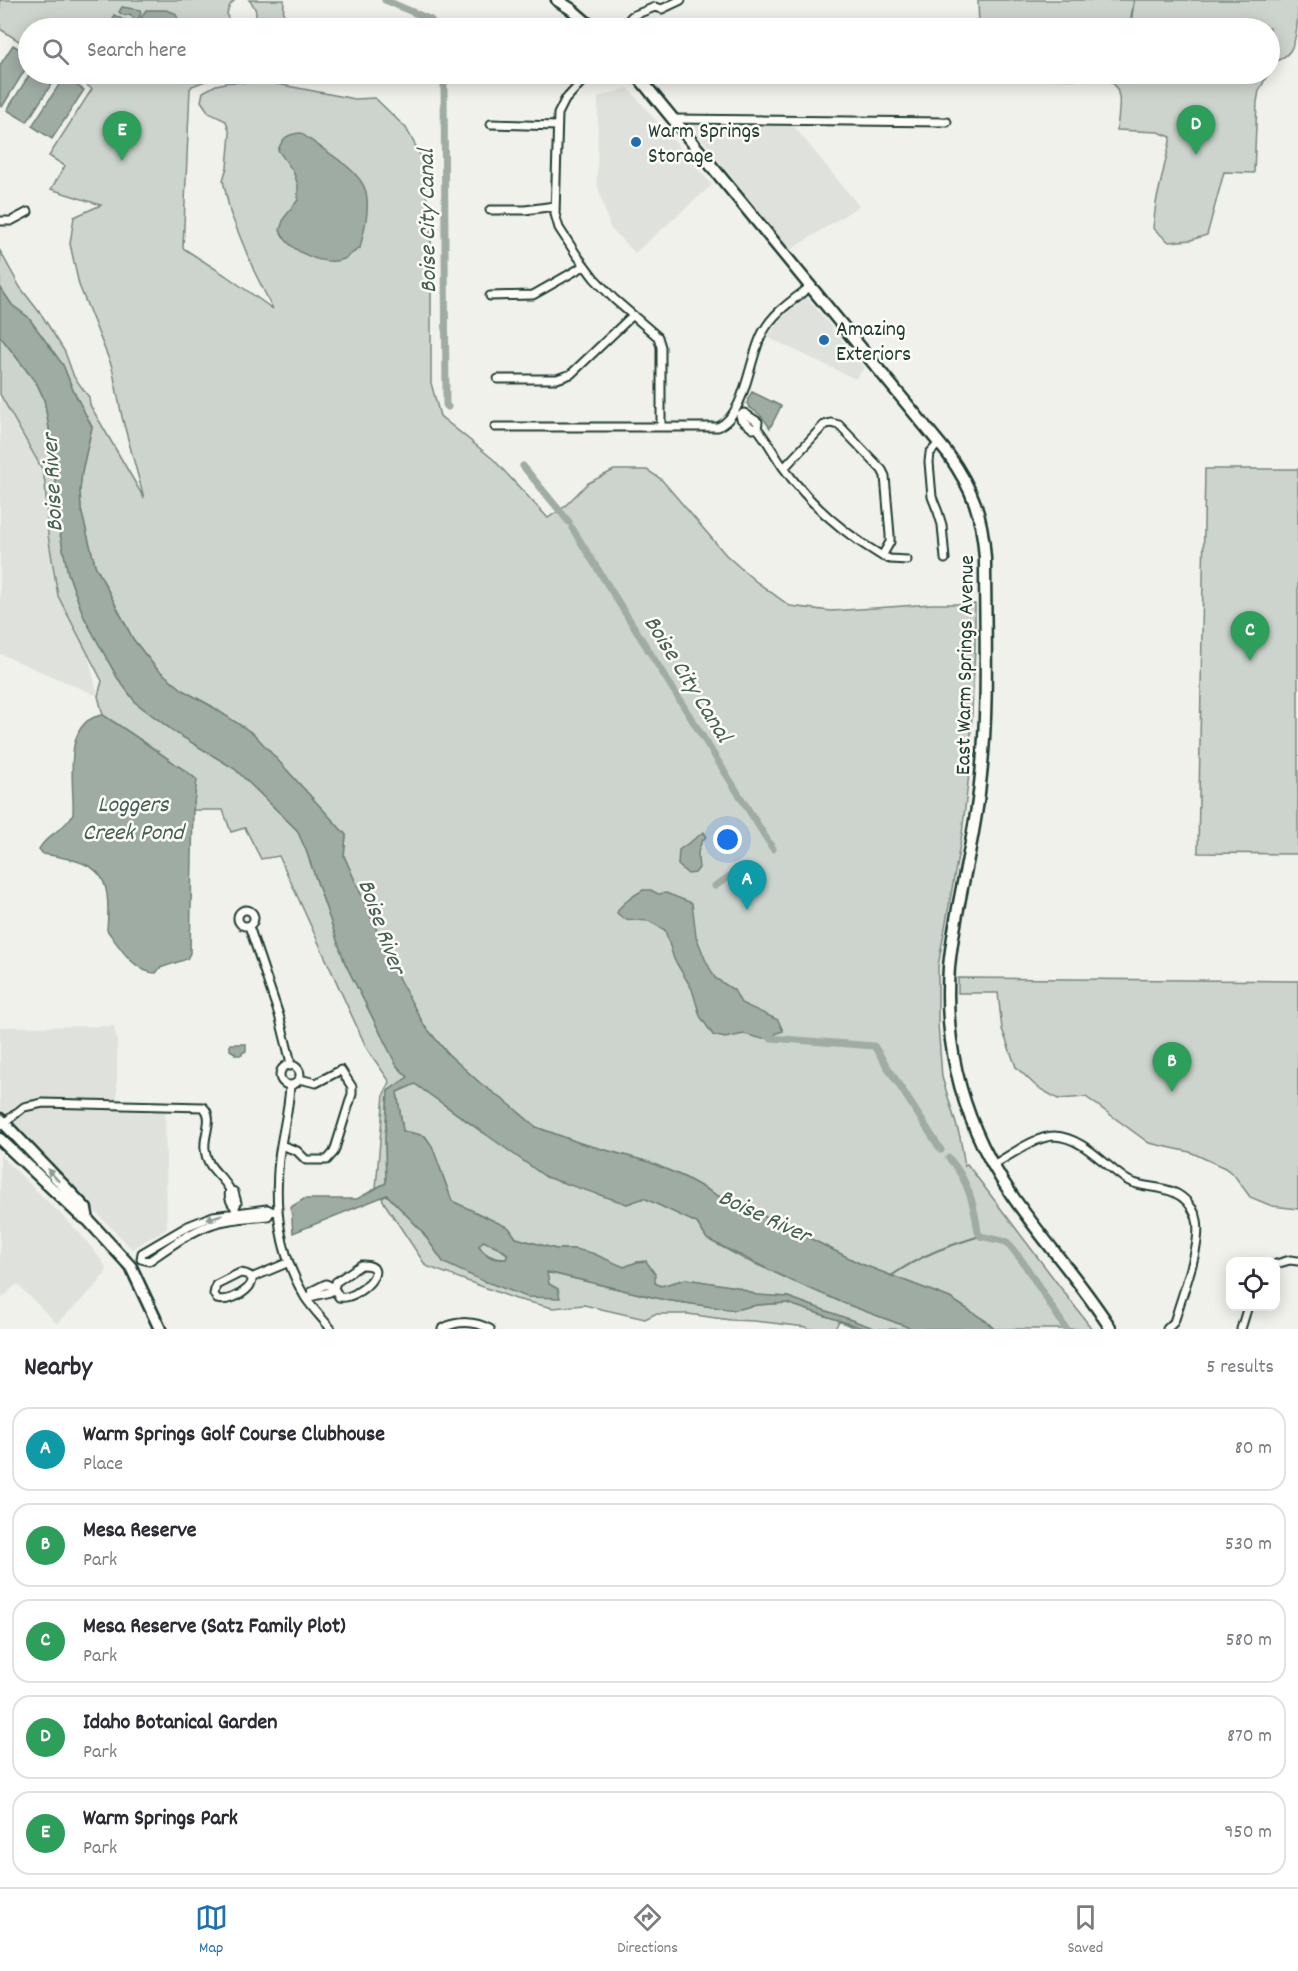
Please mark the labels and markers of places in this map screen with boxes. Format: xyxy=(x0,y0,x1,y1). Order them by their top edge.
pin: D xyxy=(1176,106,1216,155)
pin: E xyxy=(102,112,142,161)
place label: Warm Springs Storage xyxy=(648,117,760,173)
marker: Warm Springs Storage xyxy=(629,135,643,149)
place label: Amazing Exteriors xyxy=(836,315,911,371)
marker: Amazing Exteriors xyxy=(817,333,831,347)
pin: C xyxy=(1230,612,1270,661)
pin: A xyxy=(728,860,766,910)
pin: B xyxy=(1152,1042,1192,1092)

